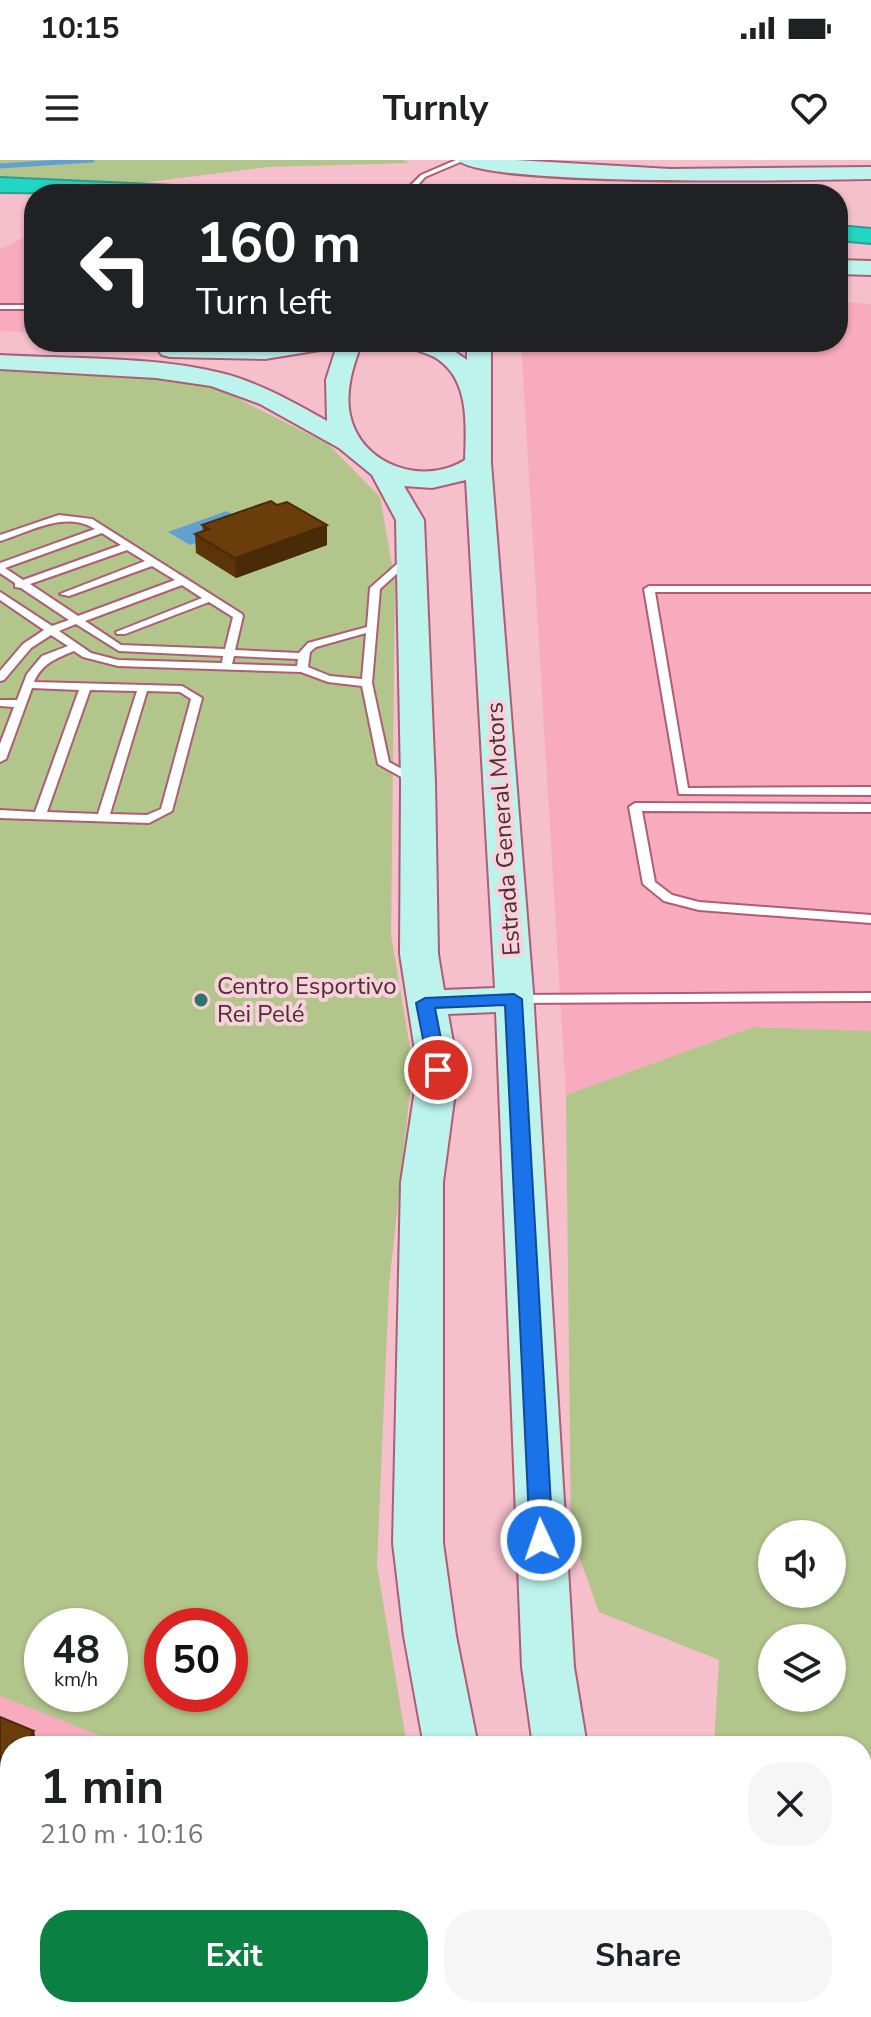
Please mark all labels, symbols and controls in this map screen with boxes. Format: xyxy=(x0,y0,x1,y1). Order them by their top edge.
text: 10:15 xyxy=(40,8,119,49)
text: Turnly xyxy=(383,84,488,133)
icon: menu xyxy=(40,86,84,130)
icon: heart xyxy=(787,86,831,130)
text: 160 m xyxy=(196,205,361,282)
icon: left xyxy=(64,216,168,320)
text: Turn left xyxy=(196,278,331,327)
street label: Estrada General Motors xyxy=(478,701,528,957)
place label: Centro Esportivo Rei Pelé xyxy=(217,970,396,1030)
marker: Centro Esportivo Rei Pelé xyxy=(192,991,210,1009)
pin xyxy=(404,1036,472,1104)
icon: arrive xyxy=(416,1048,460,1092)
position arrow xyxy=(499,1498,583,1582)
map controls xyxy=(758,1520,846,1712)
button: sound xyxy=(758,1520,846,1608)
speed limit sign: 50 xyxy=(144,1608,248,1712)
text: 48 xyxy=(52,1623,100,1677)
button: layers xyxy=(758,1624,846,1712)
text: km/h xyxy=(54,1666,98,1693)
text: 1 min xyxy=(40,1754,164,1820)
button: close xyxy=(748,1762,832,1846)
text: 210 m · 10:16 xyxy=(40,1817,203,1852)
button: Exit xyxy=(40,1910,428,2002)
button: Share xyxy=(444,1910,832,2002)

